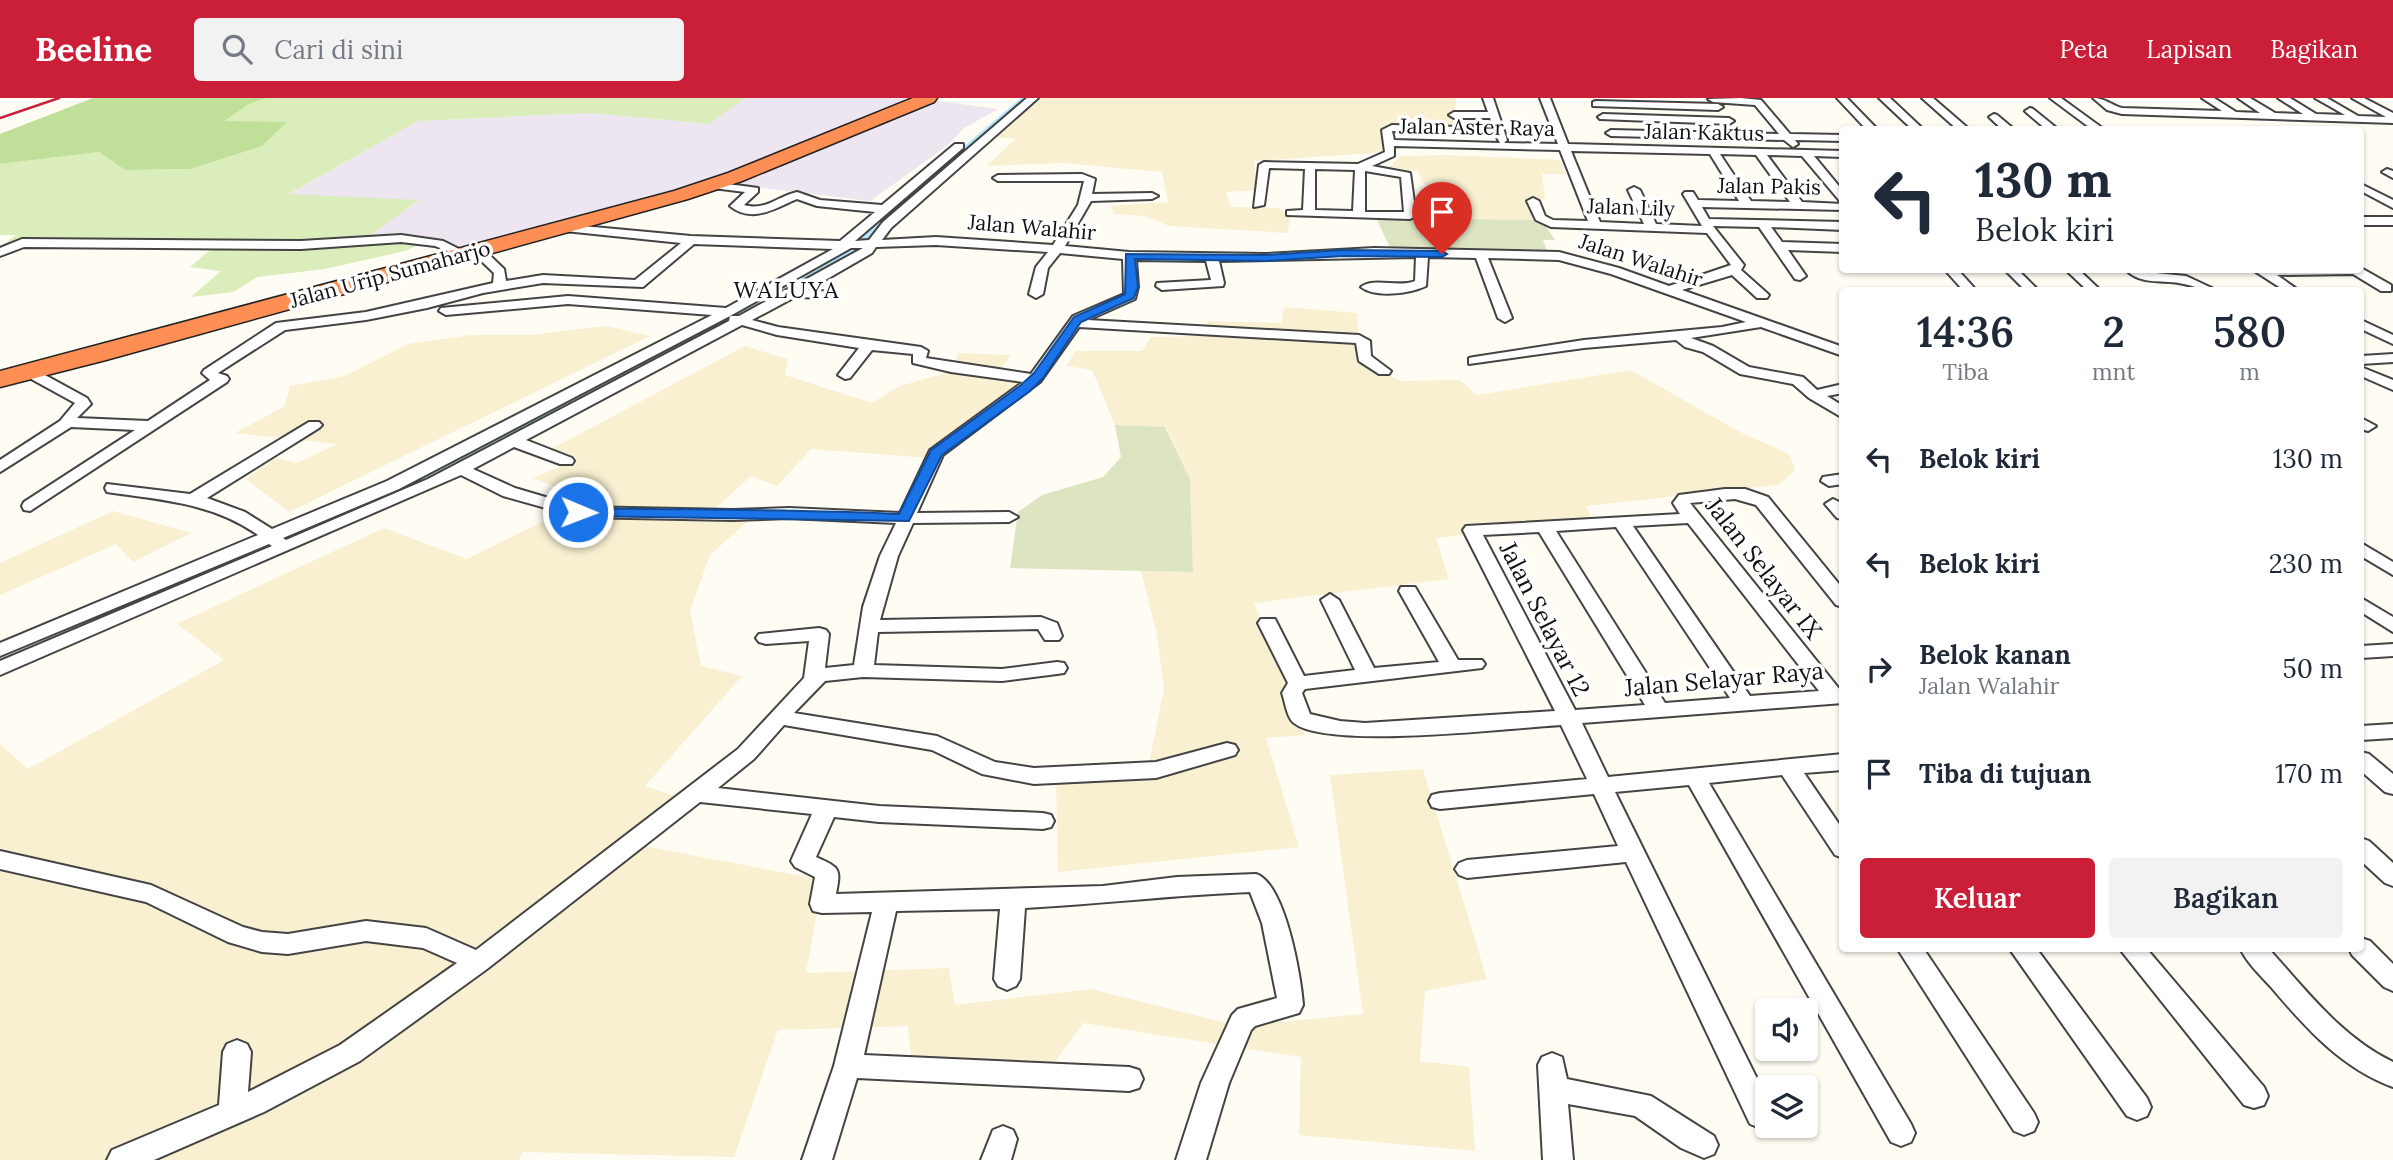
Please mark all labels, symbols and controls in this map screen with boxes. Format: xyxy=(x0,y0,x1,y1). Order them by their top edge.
search box xyxy=(194,18,684,81)
text: Beeline xyxy=(35,28,152,70)
icon: search xyxy=(218,30,256,68)
text: Cari di sini xyxy=(274,33,403,66)
text: Peta xyxy=(2060,34,2108,65)
text: Lapisan xyxy=(2146,34,2232,65)
text: Bagikan xyxy=(2270,34,2358,65)
street label: Jalan Aster Raya xyxy=(1398,112,1555,142)
street label: Jalan Kaktus xyxy=(1643,117,1764,147)
text: 130 m xyxy=(1975,148,2111,210)
icon: left xyxy=(1860,154,1951,245)
street label: Jalan Pakis xyxy=(1716,172,1821,200)
pin xyxy=(1412,182,1472,254)
street label: Jalan Lily xyxy=(1586,192,1675,222)
icon: arrive xyxy=(1423,193,1461,231)
street label: Jalan Walahir xyxy=(966,208,1097,246)
text: Belok kiri xyxy=(1975,209,2114,250)
street label: Jalan Walahir xyxy=(1575,227,1706,293)
street label: Jalan Urip Sumaharjo xyxy=(286,234,493,314)
district label: WALUYA xyxy=(734,275,840,304)
text: 14:36 xyxy=(1917,305,2014,359)
text: 2 xyxy=(2102,305,2125,359)
text: 580 xyxy=(2213,305,2286,359)
text: Tiba xyxy=(1942,357,1989,386)
text: mnt xyxy=(2092,357,2135,386)
text: m xyxy=(2239,357,2260,386)
icon: left xyxy=(1860,440,1898,478)
text: Belok kiri xyxy=(1919,442,2040,475)
text: 130 m xyxy=(2273,442,2343,475)
position arrow xyxy=(541,475,615,549)
street label: Jalan Selayar IX xyxy=(1698,490,1829,645)
street label: Jalan Selayar 12 xyxy=(1492,536,1597,702)
icon: left xyxy=(1860,545,1898,583)
text: Belok kiri xyxy=(1919,547,2040,580)
text: 230 m xyxy=(2269,547,2343,580)
text: Belok kanan xyxy=(1919,638,2071,671)
icon: right xyxy=(1860,650,1898,688)
text: 50 m xyxy=(2283,652,2343,685)
street label: Jalan Selayar Raya xyxy=(1622,655,1825,703)
text: Jalan Walahir xyxy=(1919,671,2059,700)
icon: arrive xyxy=(1860,755,1898,793)
text: Tiba di tujuan xyxy=(1919,757,2091,790)
text: 170 m xyxy=(2275,757,2343,790)
button: Keluar xyxy=(1860,858,2095,938)
button: Bagikan xyxy=(2109,858,2343,938)
map controls xyxy=(1755,998,1818,1138)
button: sound xyxy=(1755,998,1818,1061)
button: layers xyxy=(1755,1075,1818,1138)

